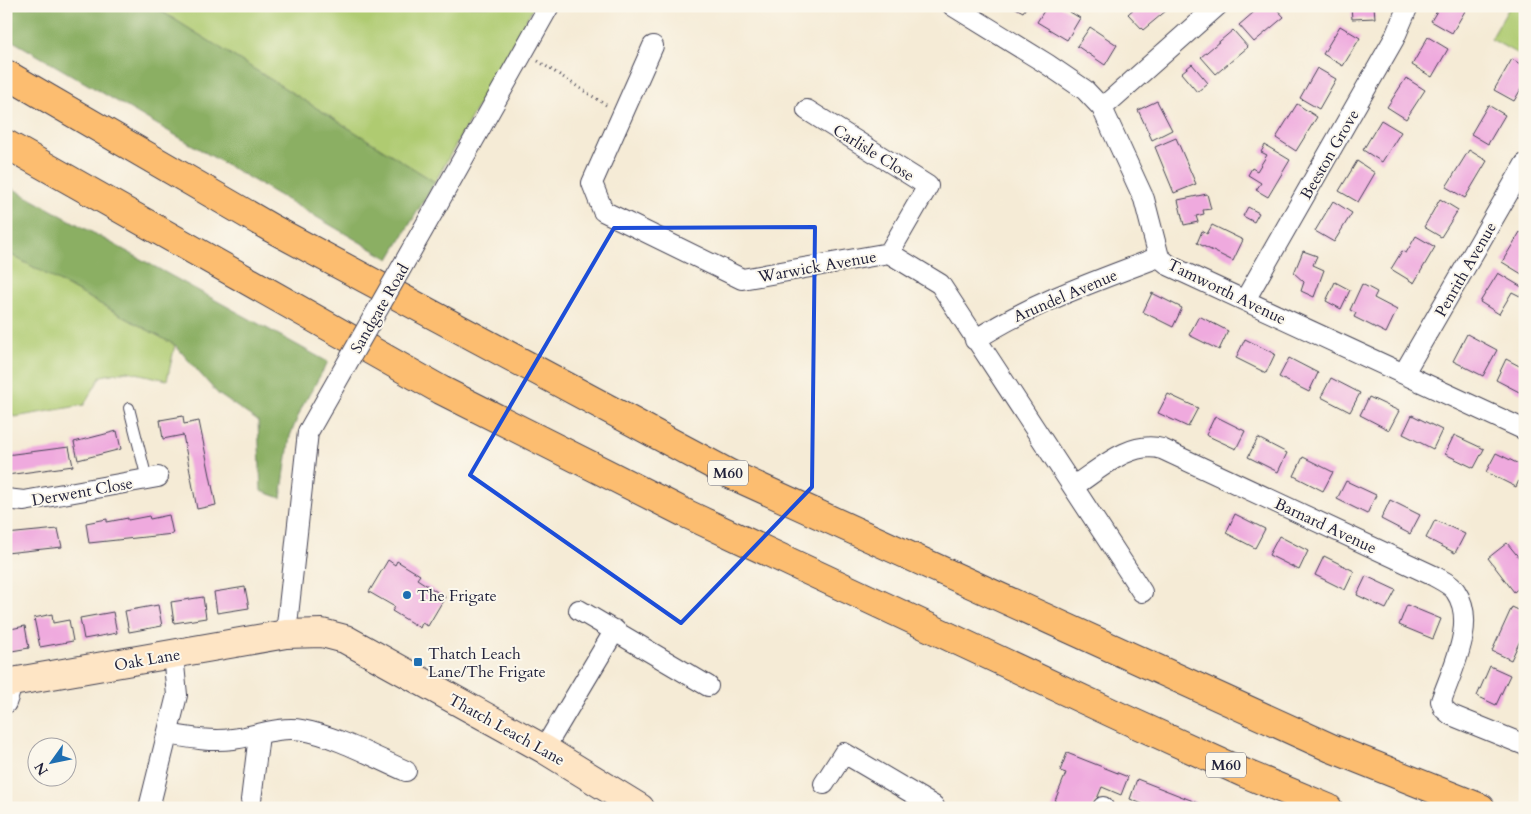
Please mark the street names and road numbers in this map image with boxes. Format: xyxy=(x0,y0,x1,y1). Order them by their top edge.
street label: Beeston Grove xyxy=(1295,106,1364,203)
street label: Carlisle Close xyxy=(829,119,918,187)
street label: Penrith Avenue xyxy=(1430,218,1502,321)
street label: Warwick Avenue xyxy=(755,246,878,288)
street label: Tamworth Avenue xyxy=(1164,254,1290,330)
street label: Sandgate Road xyxy=(345,259,415,357)
street label: Arundel Avenue xyxy=(1010,264,1121,328)
road number: M60 xyxy=(708,460,748,486)
street label: Derwent Close xyxy=(30,472,134,512)
street label: Barnard Avenue xyxy=(1271,493,1380,559)
street label: Oak Lane xyxy=(112,643,182,677)
street label: Thatch Leach Lane xyxy=(444,689,569,771)
road number: M60 xyxy=(1206,752,1246,778)

